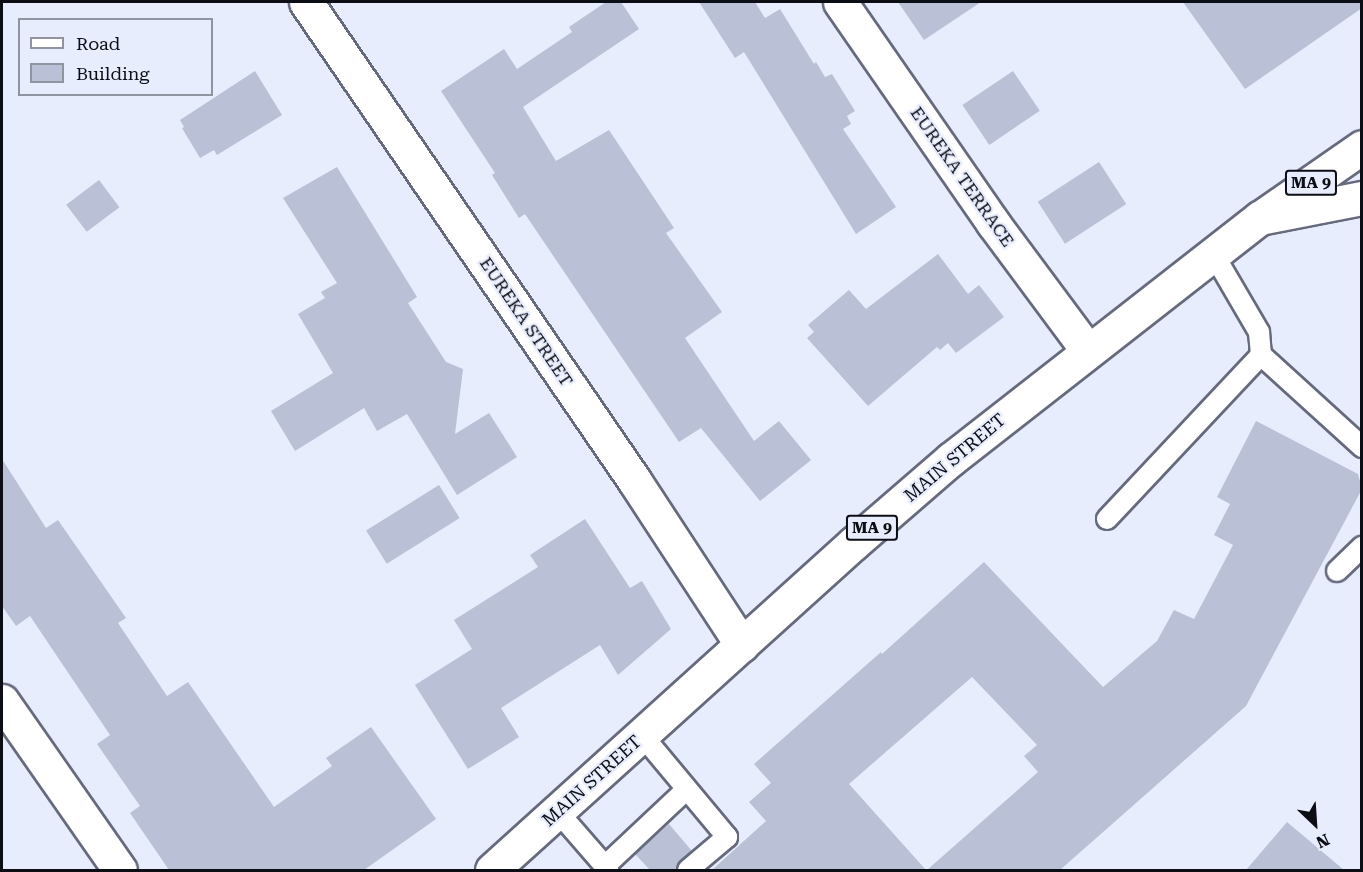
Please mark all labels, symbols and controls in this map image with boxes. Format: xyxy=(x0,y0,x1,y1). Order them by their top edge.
legend xyxy=(18,18,213,96)
text: Road xyxy=(76,33,120,54)
text: Building xyxy=(76,63,150,84)
street label: EUREKA TERRACE xyxy=(906,103,1018,251)
road number: MA 9 xyxy=(1284,170,1338,196)
street label: EUREKA STREET xyxy=(475,253,577,391)
street label: MAIN STREET xyxy=(900,409,1010,507)
road number: MA 9 xyxy=(845,515,899,541)
street label: MAIN STREET xyxy=(538,731,646,831)
north arrow xyxy=(1285,794,1345,854)
text: N xyxy=(1313,830,1332,852)

